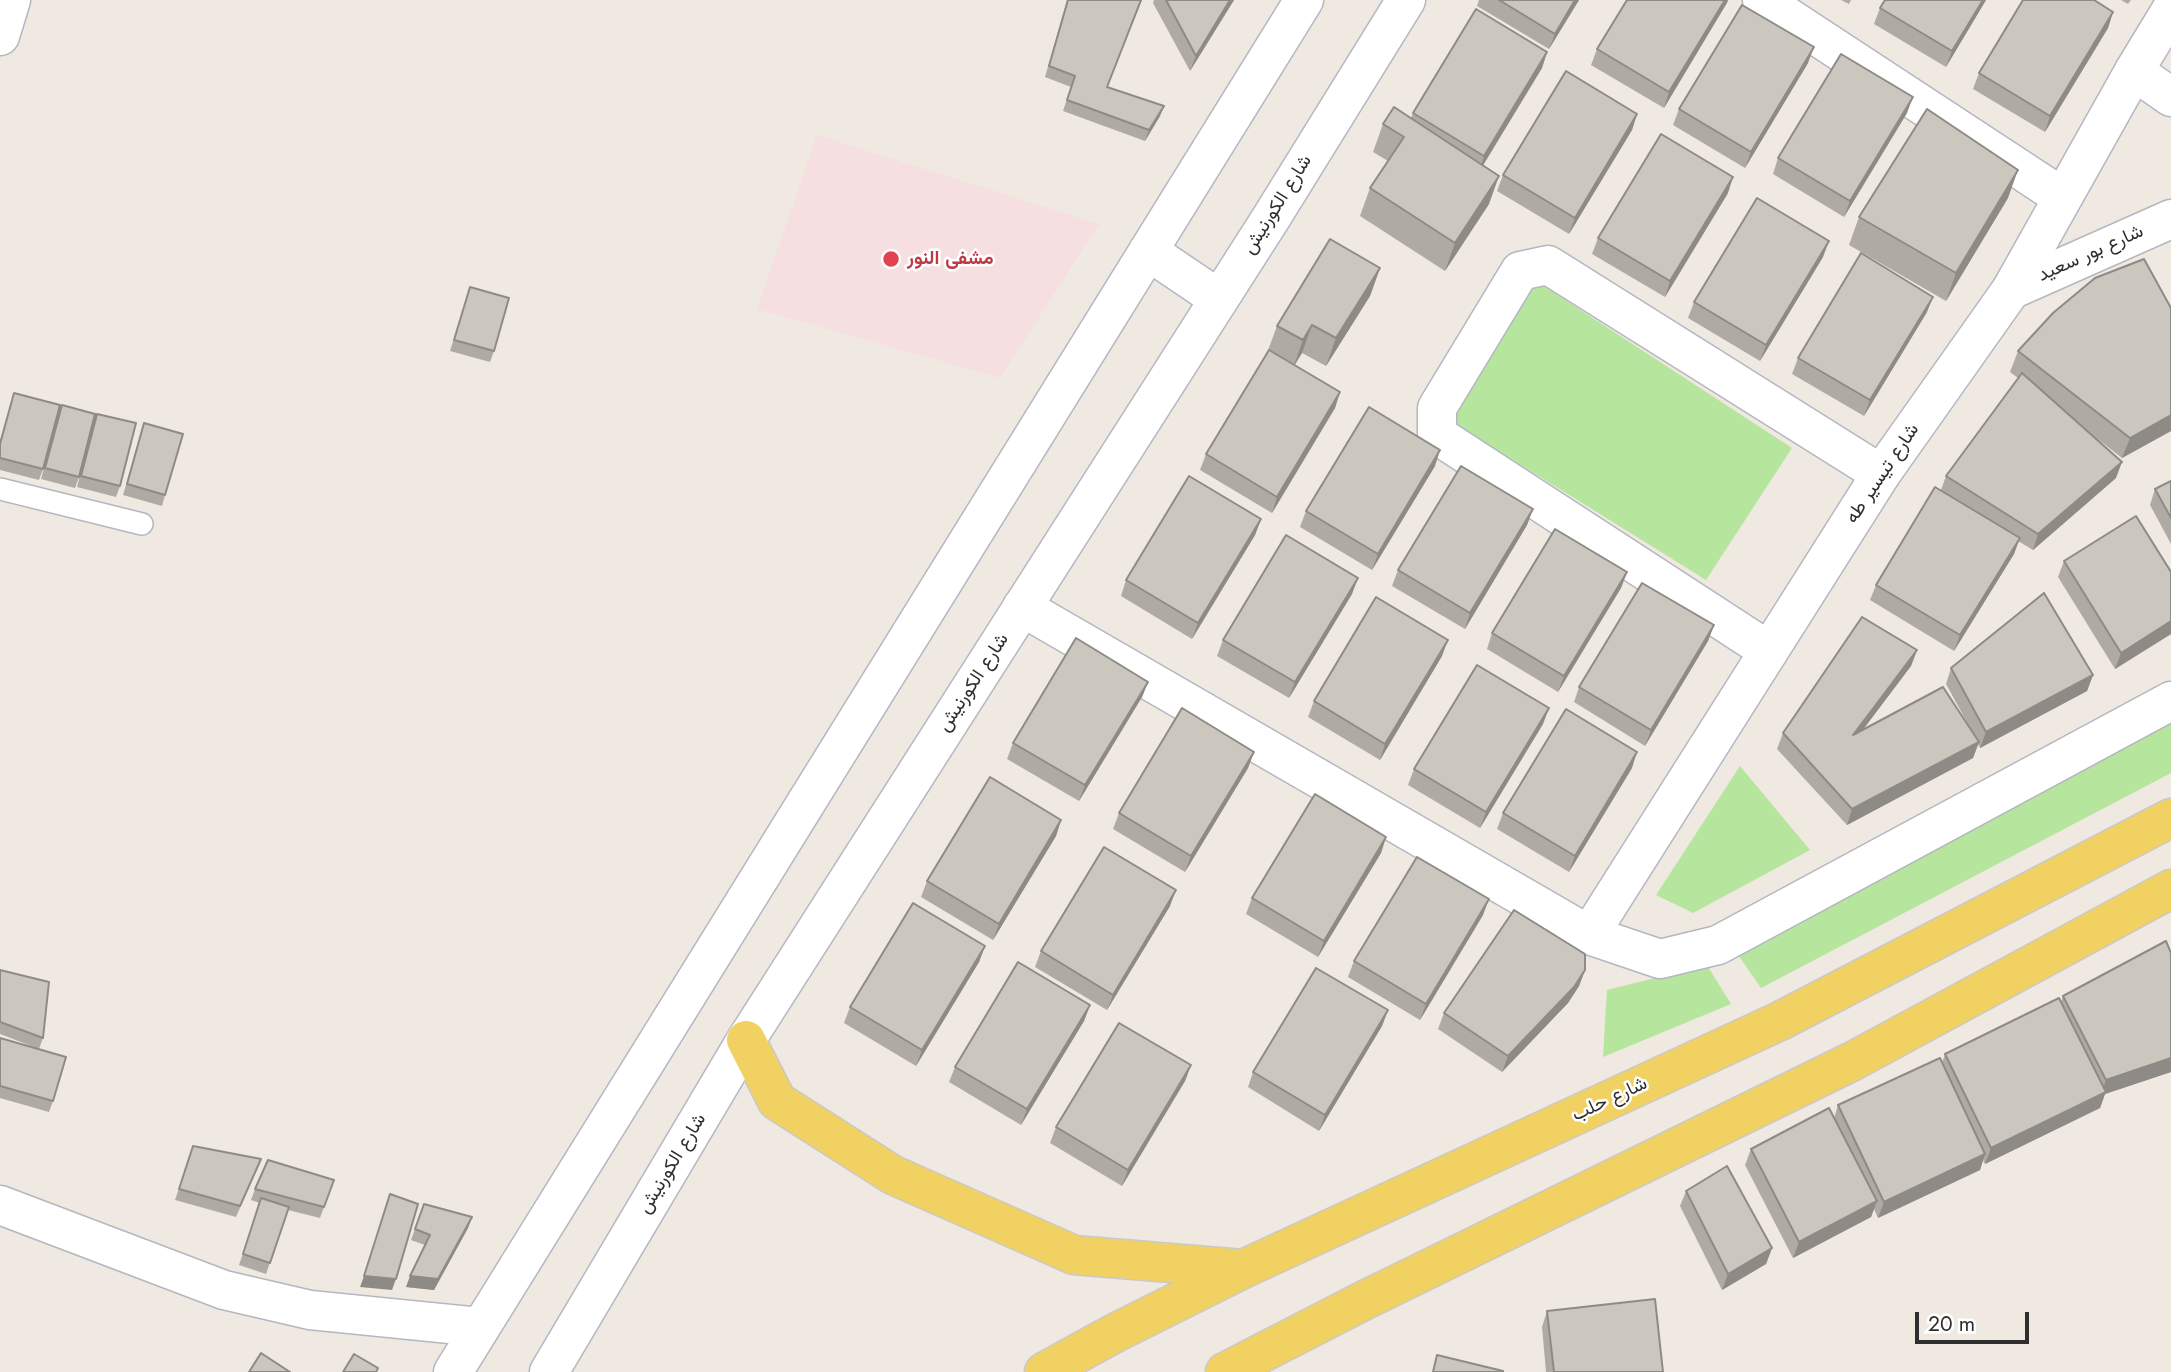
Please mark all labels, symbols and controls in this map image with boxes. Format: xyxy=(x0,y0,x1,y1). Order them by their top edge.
street label: شارع الكورنيش xyxy=(1238,151,1318,259)
street label: شارع بور سعيد xyxy=(2035,221,2147,287)
place label: مشفى النور xyxy=(907,248,994,270)
marker: مشفى النور xyxy=(881,249,901,269)
street label: شارع تيسير طه xyxy=(1841,420,1925,528)
street label: شارع الكورنيش xyxy=(934,629,1014,737)
street label: شارع حلب xyxy=(1569,1073,1651,1127)
street label: شارع الكورنيش xyxy=(634,1110,712,1218)
scale bar xyxy=(1919,1298,2033,1342)
text: 20 m xyxy=(1928,1309,1975,1339)

